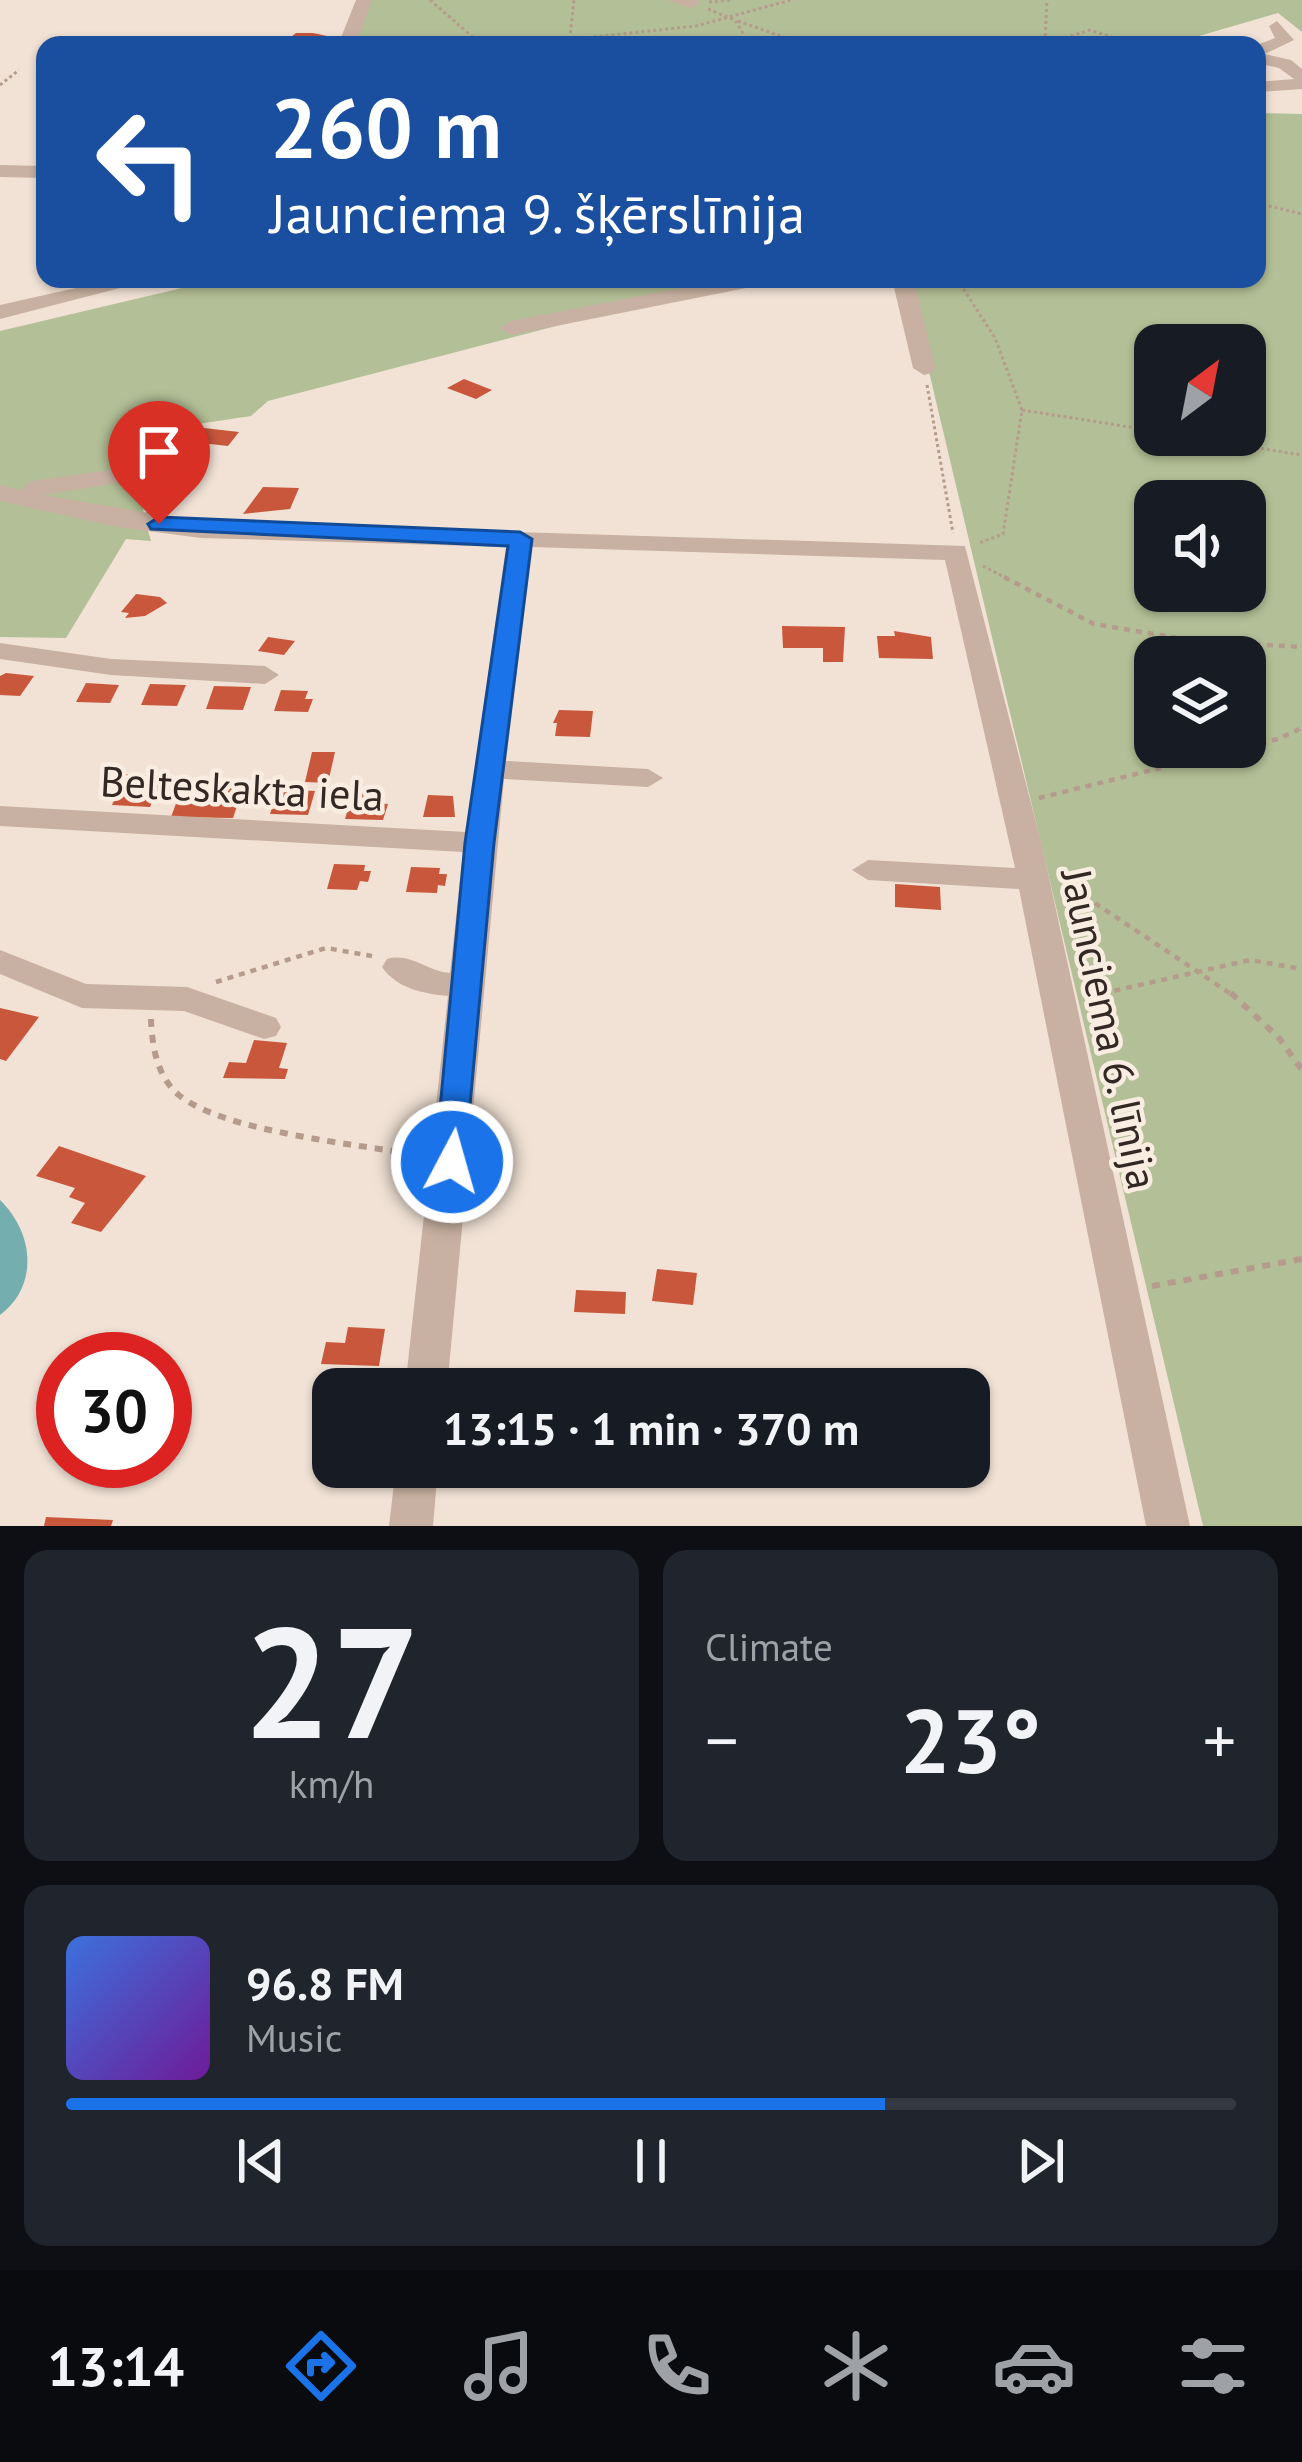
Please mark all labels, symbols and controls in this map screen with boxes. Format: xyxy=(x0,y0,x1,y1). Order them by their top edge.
text: 260 m xyxy=(270,72,502,181)
icon: left xyxy=(72,84,228,240)
text: Jaunciema 9. šķērslīnija xyxy=(270,178,805,248)
north arrow xyxy=(1134,324,1266,456)
map controls xyxy=(1134,324,1266,768)
pin xyxy=(108,401,210,524)
icon: arrive xyxy=(126,419,192,485)
button: sound xyxy=(1134,480,1266,612)
button: layers xyxy=(1134,636,1266,768)
street label: Belteskakta iela xyxy=(99,753,385,823)
street label: Jaunciema 6. līnija xyxy=(1049,862,1171,1194)
position arrow xyxy=(389,1099,515,1225)
speed limit sign: 30 xyxy=(36,1332,192,1488)
text: 13:15 · 1 min · 370 m xyxy=(443,1399,859,1457)
text: 27 xyxy=(243,1579,420,1781)
text: Climate xyxy=(705,1621,833,1672)
text: 23° xyxy=(900,1681,1041,1798)
text: − xyxy=(705,1697,738,1782)
text: + xyxy=(1203,1697,1236,1782)
text: km/h xyxy=(289,1758,374,1809)
text: 96.8 FM xyxy=(246,1954,404,2012)
text: Music xyxy=(246,2012,342,2063)
icon: previous xyxy=(228,2128,294,2194)
icon: pause xyxy=(618,2128,684,2194)
icon: next xyxy=(1008,2128,1074,2194)
icon: directions xyxy=(279,2324,363,2408)
icon: music xyxy=(457,2324,541,2408)
icon: phone xyxy=(635,2324,719,2408)
icon: climate xyxy=(814,2324,898,2408)
icon: car xyxy=(992,2324,1076,2408)
icon: filters xyxy=(1171,2324,1255,2408)
text: 13:14 xyxy=(47,2331,184,2401)

